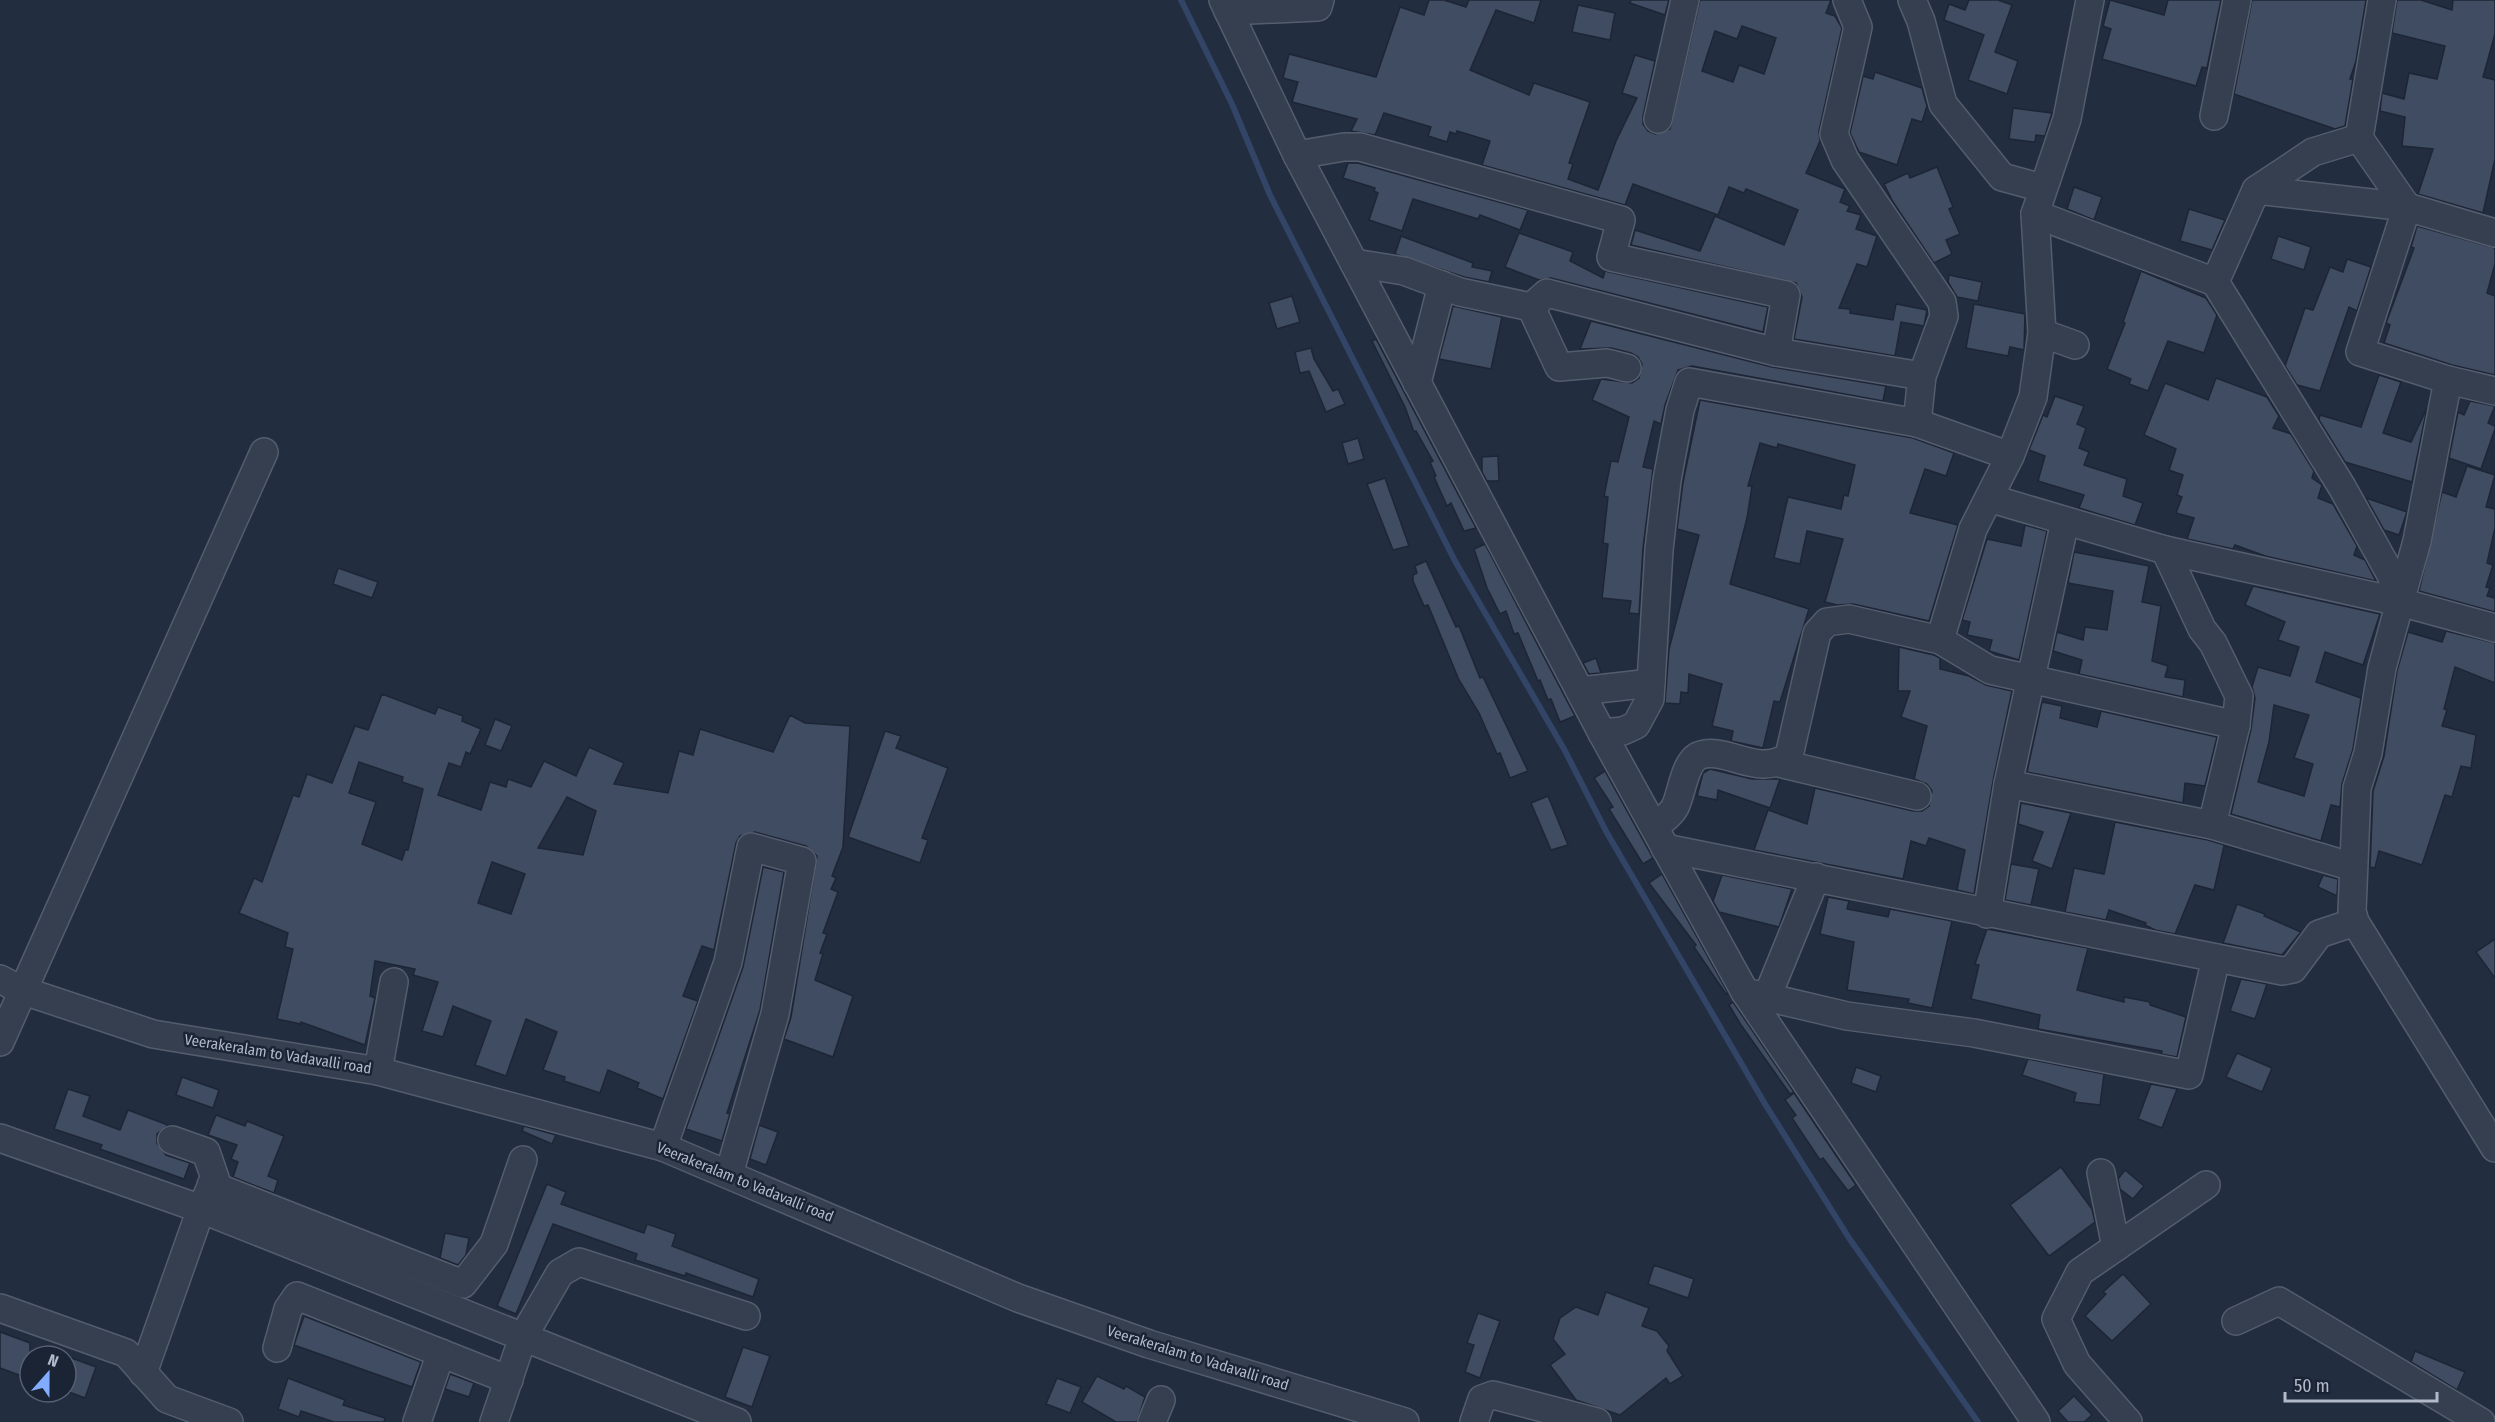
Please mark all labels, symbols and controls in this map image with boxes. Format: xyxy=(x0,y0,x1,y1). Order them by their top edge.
street label: Veerakeralam to Vadavalli road xyxy=(183,1030,373,1078)
street label: Veerakeralam to Vadavalli road xyxy=(654,1138,836,1226)
street label: Veerakeralam to Vadavalli road xyxy=(1105,1322,1291,1394)
north arrow xyxy=(18,1344,78,1404)
text: N xyxy=(45,1350,61,1371)
scale bar xyxy=(2285,1365,2436,1403)
text: 50 m xyxy=(2294,1375,2330,1397)

